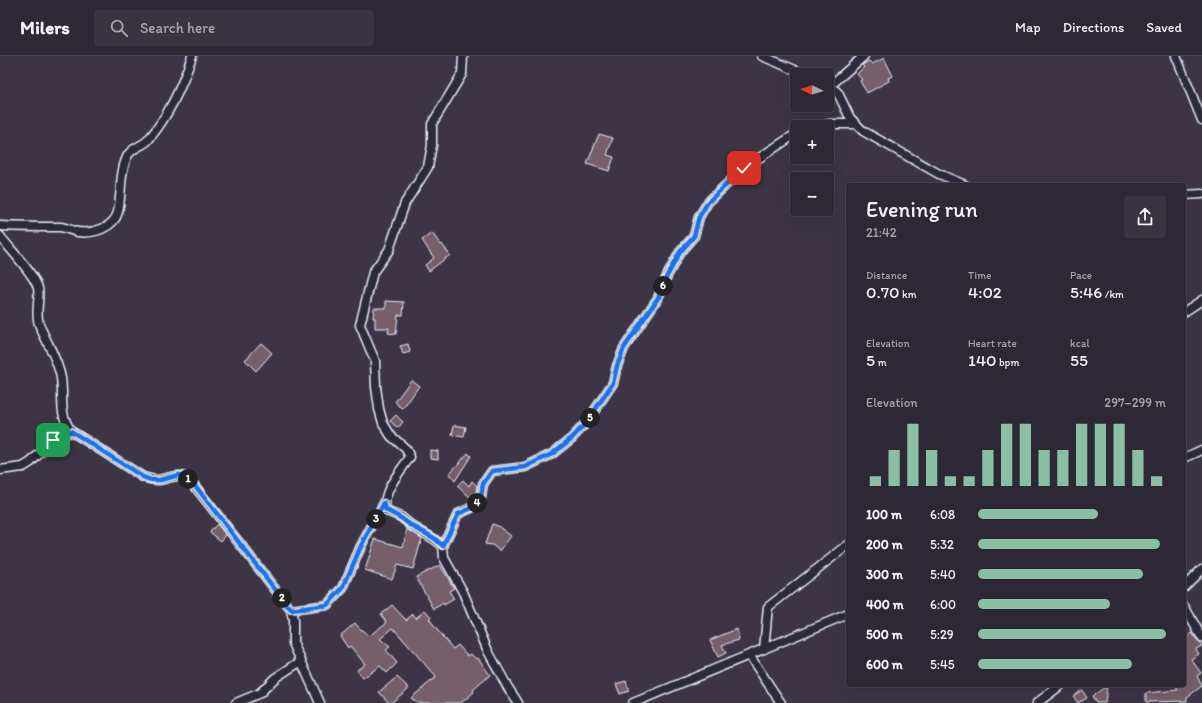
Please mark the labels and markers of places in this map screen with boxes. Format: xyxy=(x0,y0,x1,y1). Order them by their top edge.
pin xyxy=(727,151,761,185)
pin: 6 xyxy=(653,276,673,296)
pin: 5 xyxy=(580,408,600,428)
pin xyxy=(36,423,70,457)
pin: 1 xyxy=(178,469,198,489)
pin: 4 xyxy=(467,493,487,513)
pin: 3 xyxy=(366,509,386,529)
pin: 2 xyxy=(272,588,292,608)

